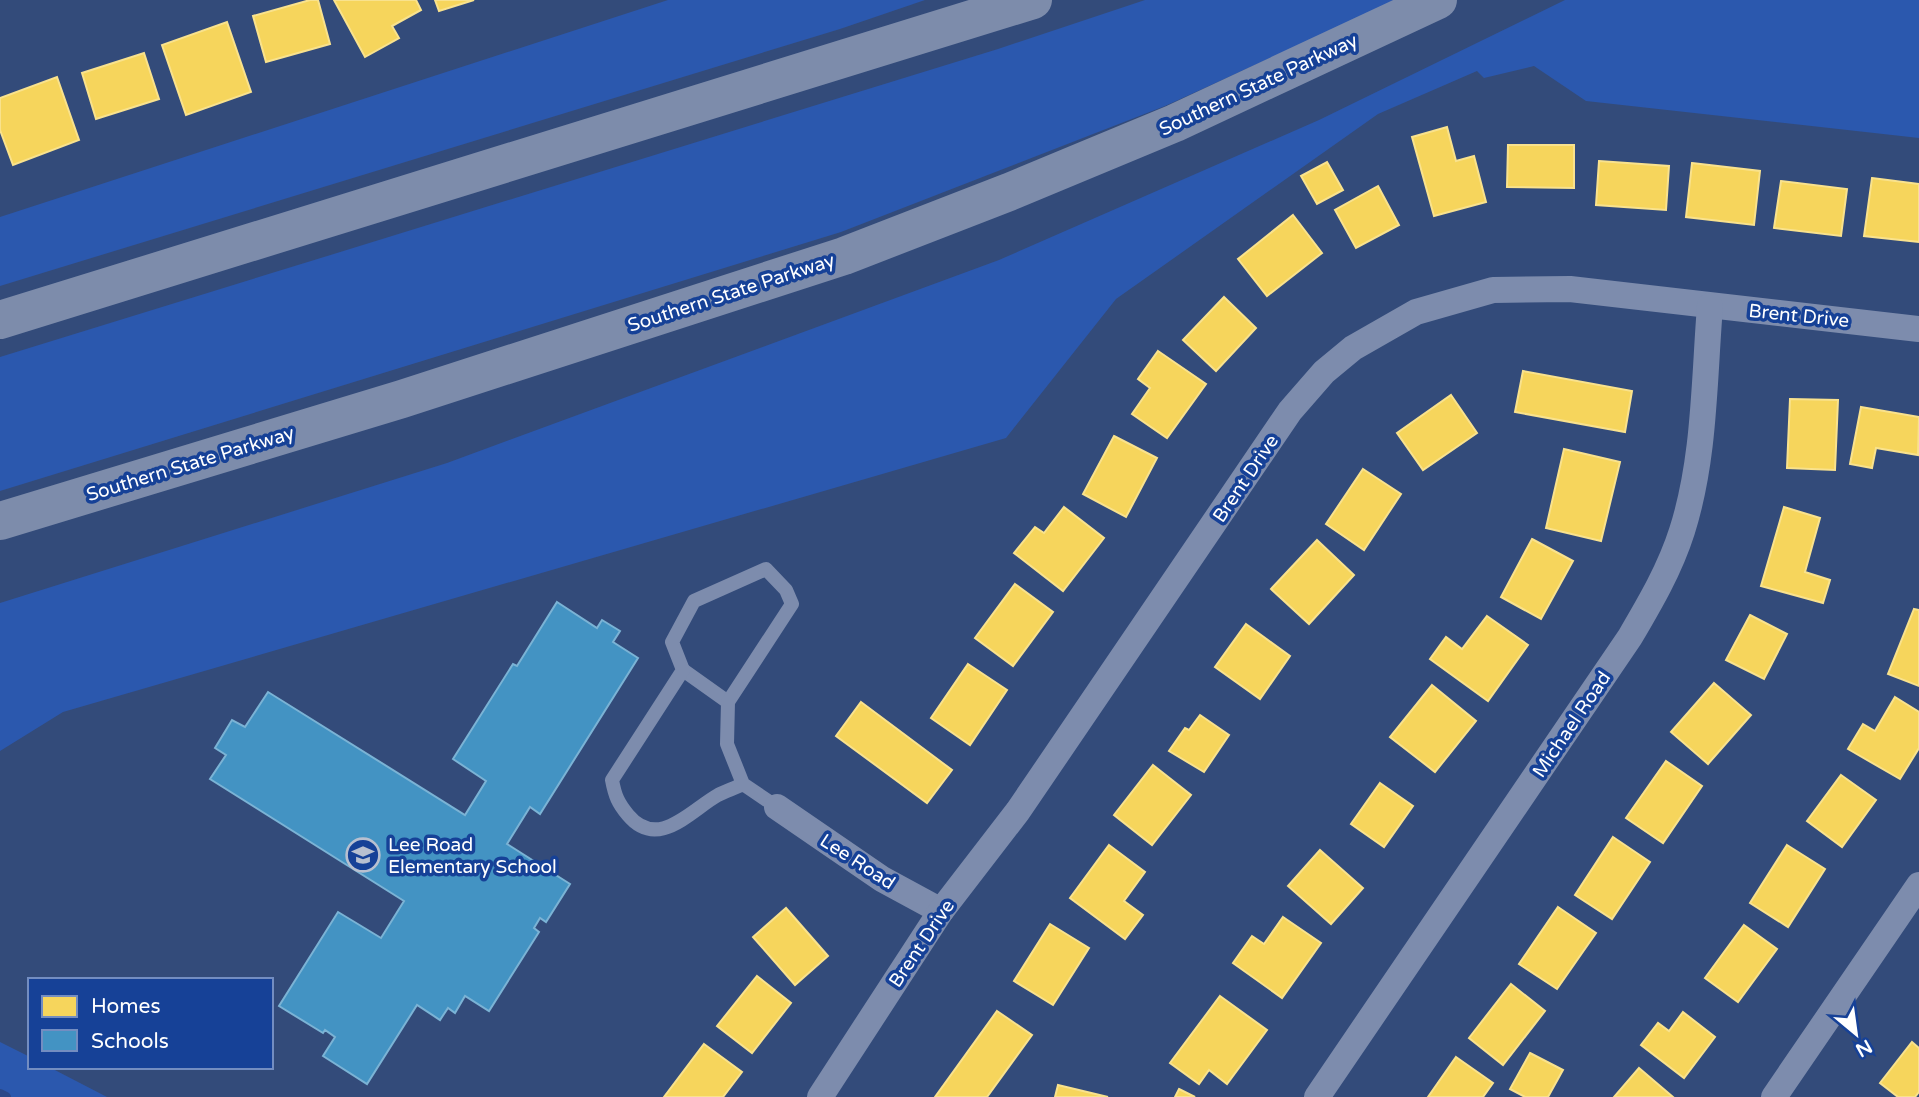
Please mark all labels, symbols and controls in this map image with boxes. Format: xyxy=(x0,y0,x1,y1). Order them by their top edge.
street label: Southern State Parkway xyxy=(1156,29,1361,141)
street label: Southern State Parkway xyxy=(625,249,838,337)
street label: Brent Drive xyxy=(1747,300,1850,332)
street label: Southern State Parkway xyxy=(84,422,297,506)
street label: Brent Drive xyxy=(1208,430,1283,527)
street label: Michael Road xyxy=(1528,667,1615,782)
street label: Lee Road xyxy=(816,829,899,894)
place label: Lee Road Elementary School xyxy=(388,834,557,878)
school or university icon: Lee Road Elementary School xyxy=(344,836,382,874)
street label: Brent Drive xyxy=(884,895,959,992)
legend xyxy=(28,978,273,1069)
text: Homes xyxy=(91,994,161,1019)
north arrow xyxy=(1821,999,1891,1069)
text: Schools xyxy=(91,1029,169,1054)
text: N xyxy=(1852,1035,1876,1061)

